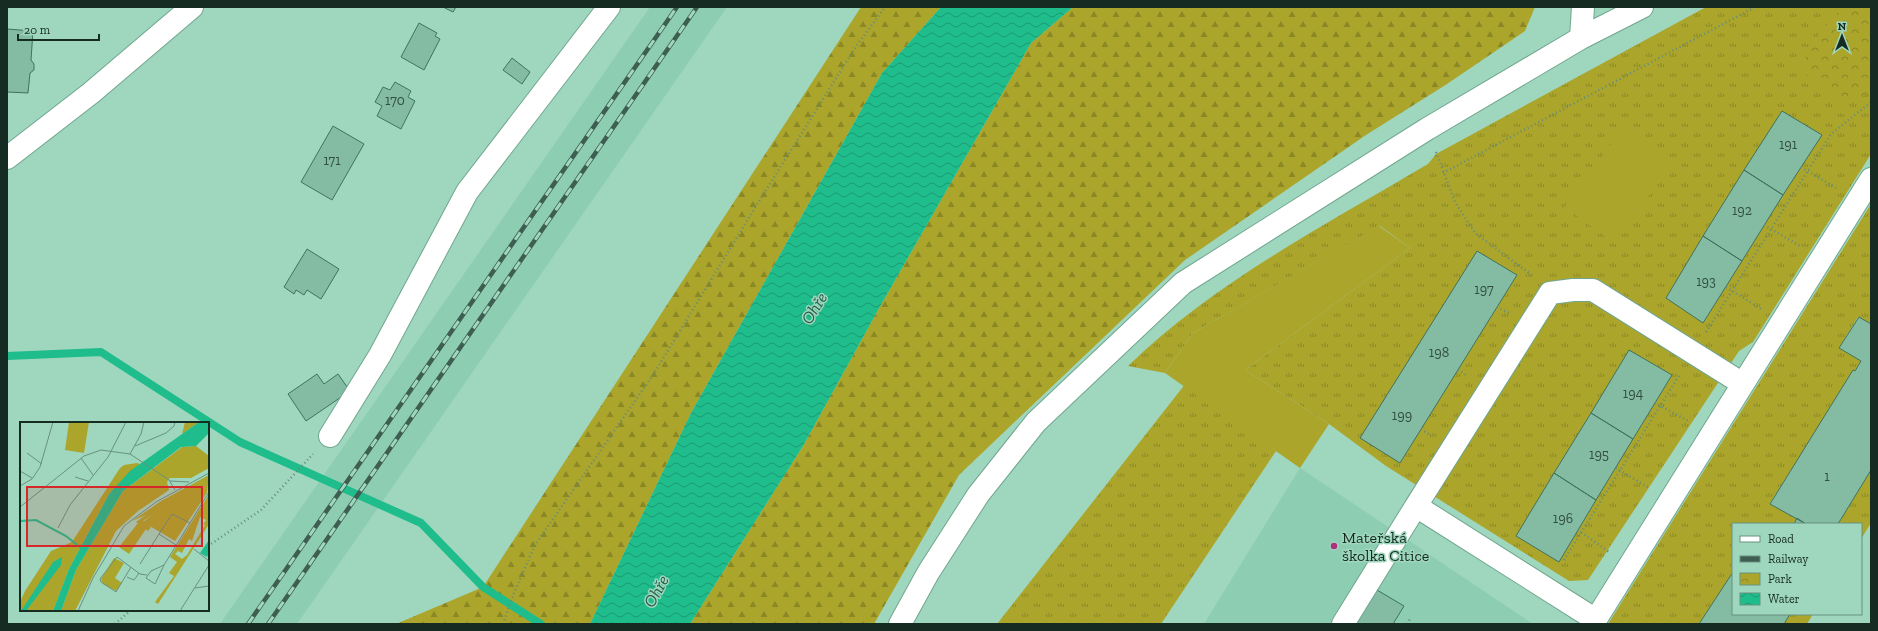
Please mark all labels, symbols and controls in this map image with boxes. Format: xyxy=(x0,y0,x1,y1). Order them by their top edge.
scale bar xyxy=(18,16,99,42)
north arrow xyxy=(1822,16,1862,56)
text: N xyxy=(1838,20,1847,33)
text: 20 m xyxy=(24,23,51,37)
house number: 170 xyxy=(385,92,405,109)
house number: 191 xyxy=(1779,136,1798,153)
house number: 171 xyxy=(323,152,341,169)
house number: 192 xyxy=(1732,202,1752,219)
house number: 193 xyxy=(1696,273,1716,290)
house number: 197 xyxy=(1474,281,1494,298)
water label: Ohře xyxy=(797,288,831,328)
house number: 198 xyxy=(1429,344,1449,361)
house number: 194 xyxy=(1623,385,1644,402)
house number: 199 xyxy=(1392,407,1412,424)
inset map xyxy=(20,422,209,611)
house number: 195 xyxy=(1589,446,1609,463)
house number: 1 xyxy=(1824,468,1830,485)
house number: 196 xyxy=(1553,510,1573,527)
legend xyxy=(1732,523,1862,615)
place label: Mateřská školka Citice xyxy=(1342,528,1429,565)
text: Road xyxy=(1768,532,1794,546)
marker: Mateřská školka Citice xyxy=(1329,541,1339,551)
text: Railway xyxy=(1768,552,1809,566)
water label: Ohře xyxy=(639,571,673,611)
text: Park xyxy=(1768,572,1793,586)
text: Water xyxy=(1768,592,1800,606)

